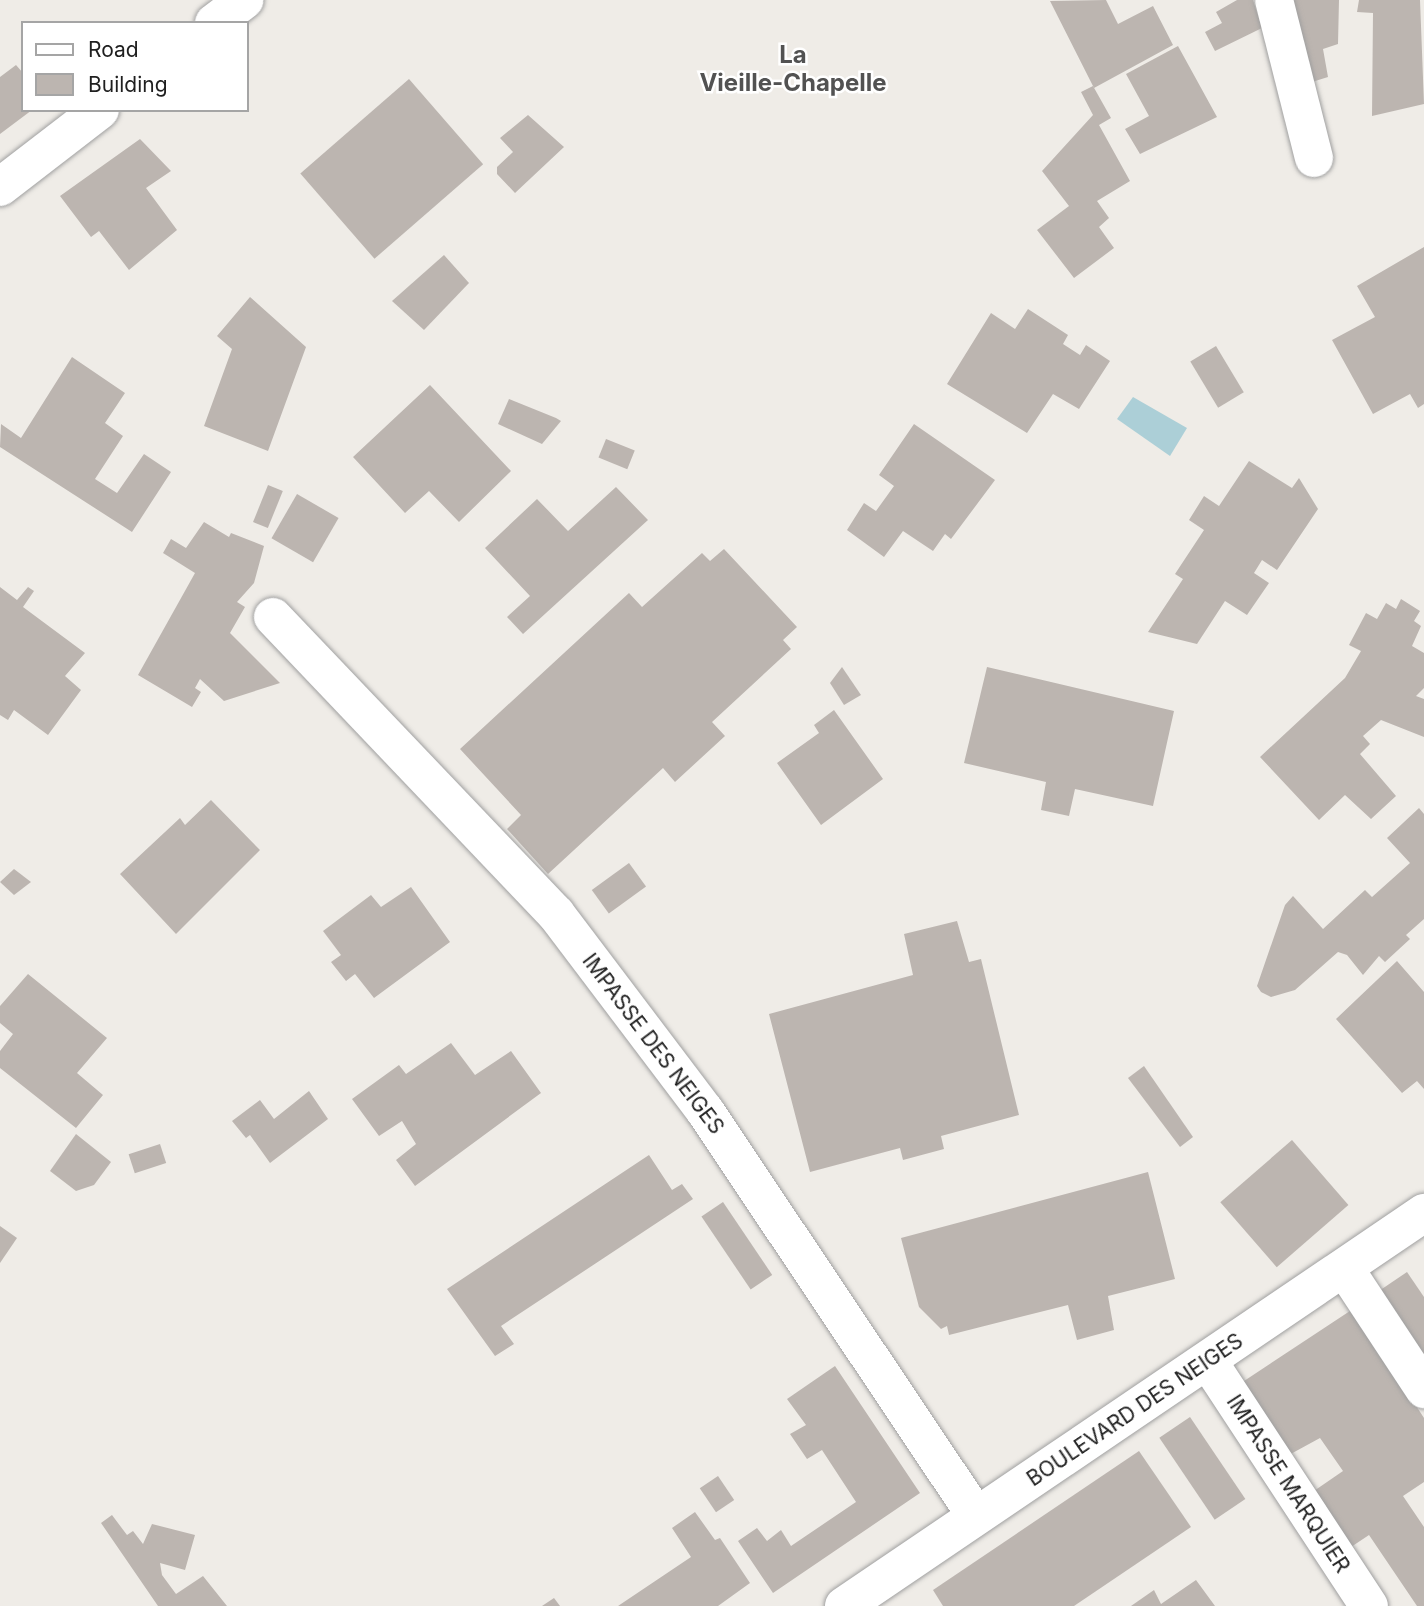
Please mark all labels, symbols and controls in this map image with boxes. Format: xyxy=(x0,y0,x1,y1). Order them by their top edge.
legend xyxy=(21,21,248,112)
text: Road xyxy=(88,37,139,62)
district label: La Vieille-Chapelle xyxy=(699,41,887,97)
text: Building xyxy=(88,72,168,97)
street label: IMPASSE DES NEIGES xyxy=(577,949,729,1139)
street label: BOULEVARD DES NEIGES xyxy=(1022,1328,1248,1492)
street label: IMPASSE MARQUIER xyxy=(1221,1390,1355,1578)

